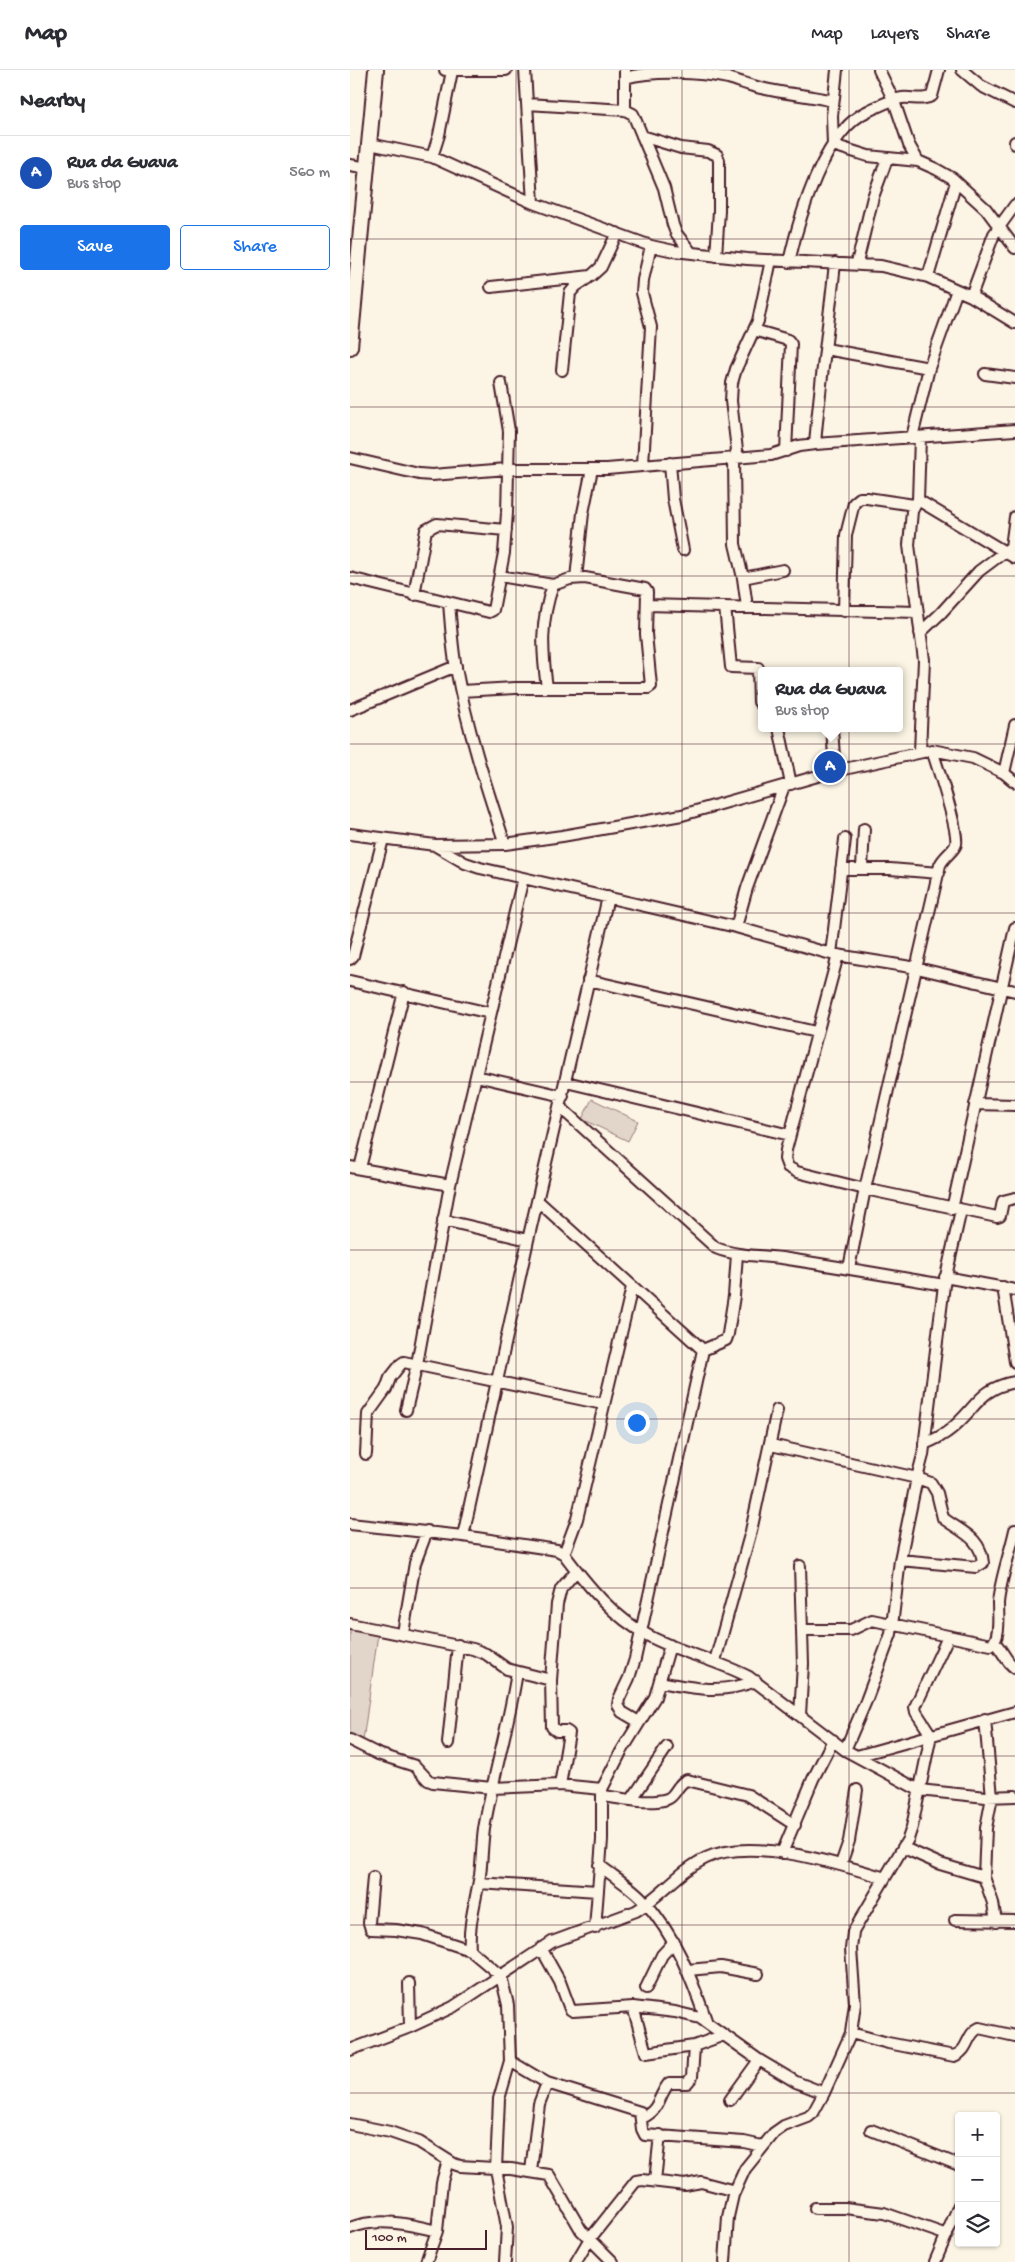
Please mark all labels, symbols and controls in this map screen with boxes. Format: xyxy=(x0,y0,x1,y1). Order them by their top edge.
text: Map xyxy=(25,20,67,49)
text: Map xyxy=(811,24,843,45)
text: Layers xyxy=(871,24,918,45)
text: Share xyxy=(946,24,990,45)
text: Nearby xyxy=(20,90,85,115)
text: Rua da Guava xyxy=(67,152,177,175)
text: A xyxy=(31,164,41,183)
text: 560 m xyxy=(289,164,330,183)
text: Bus stop xyxy=(67,175,121,194)
button: Save xyxy=(20,225,170,270)
button: Share xyxy=(180,225,330,270)
popup xyxy=(758,667,903,732)
text: Rua da Guava xyxy=(775,679,886,702)
text: Bus stop xyxy=(775,702,829,721)
pin: A xyxy=(814,748,846,786)
your location xyxy=(624,1410,650,1436)
map controls xyxy=(955,2112,1000,2247)
button: + xyxy=(955,2112,1000,2157)
button: − xyxy=(955,2157,1000,2202)
button: layers xyxy=(955,2202,1000,2247)
scale bar xyxy=(365,2227,488,2250)
text: 100 m xyxy=(372,2230,407,2247)

